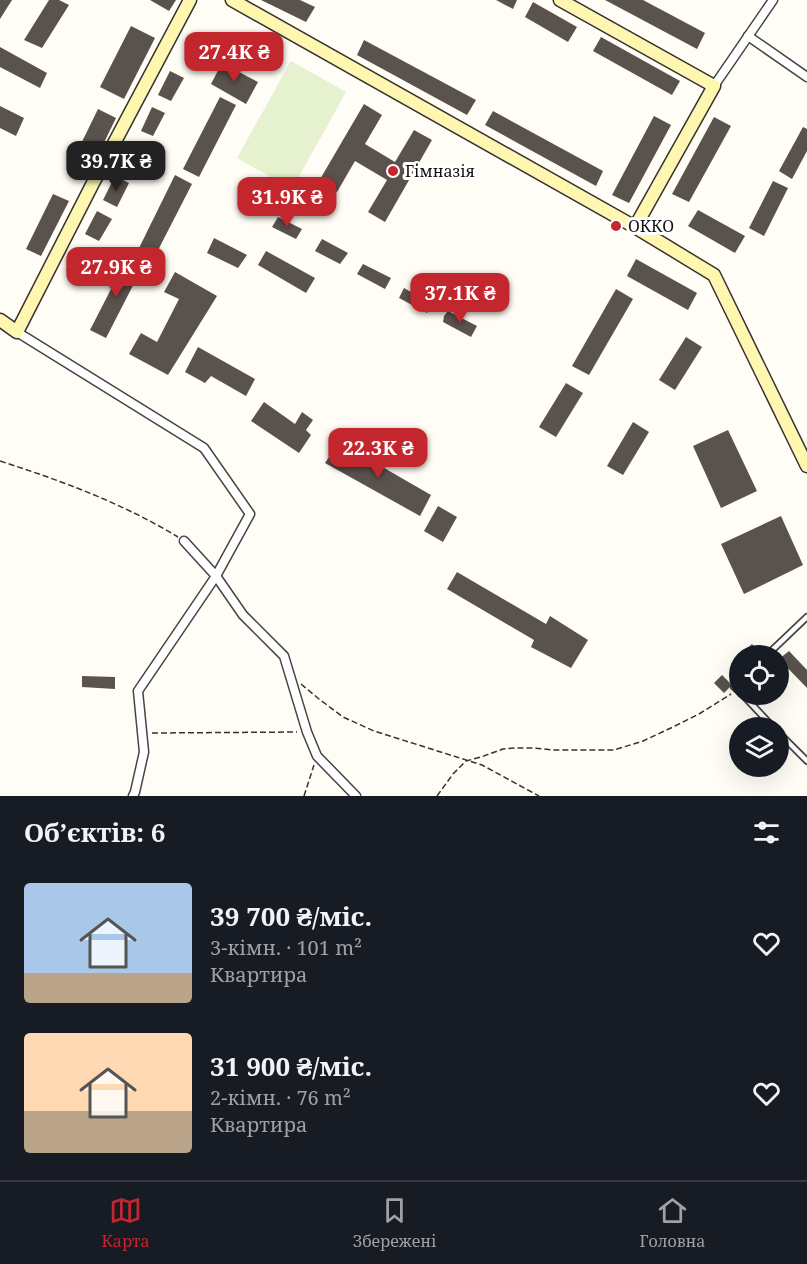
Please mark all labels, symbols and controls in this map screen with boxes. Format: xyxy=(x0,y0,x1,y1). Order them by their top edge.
pin: 27.4K ₴ xyxy=(179,32,289,83)
text: 27.4K ₴ xyxy=(198,38,270,65)
pin: 39.7K ₴ xyxy=(61,141,171,192)
text: 39.7K ₴ xyxy=(80,147,152,174)
place label: Гімназія xyxy=(405,160,475,182)
marker: Гімназія xyxy=(386,164,400,178)
pin: 31.9K ₴ xyxy=(232,177,342,228)
text: 31.9K ₴ xyxy=(251,183,323,210)
place label: ОККО xyxy=(628,215,674,237)
marker: ОККО xyxy=(609,219,623,233)
pin: 27.9K ₴ xyxy=(61,247,171,298)
text: 27.9K ₴ xyxy=(80,253,152,280)
pin: 37.1K ₴ xyxy=(405,273,515,324)
text: 37.1K ₴ xyxy=(424,279,496,306)
pin: 22.3K ₴ xyxy=(323,428,433,479)
text: 22.3K ₴ xyxy=(342,434,414,461)
map controls xyxy=(729,645,789,777)
button: locate xyxy=(729,645,789,705)
button: layers xyxy=(729,717,789,777)
text: Об’єктів: 6 xyxy=(24,814,166,850)
icon: filters xyxy=(750,816,783,849)
text: 39 700 ₴/міс. xyxy=(210,898,372,934)
icon: home xyxy=(72,907,144,979)
icon: heart xyxy=(750,927,783,960)
text: 3-кімн. · 101 m² xyxy=(210,934,362,961)
text: Квартира xyxy=(210,961,307,988)
text: 31 900 ₴/міс. xyxy=(210,1048,372,1084)
icon: home xyxy=(72,1057,144,1129)
icon: heart xyxy=(750,1077,783,1110)
text: 2-кімн. · 76 m² xyxy=(210,1084,351,1111)
text: Квартира xyxy=(210,1111,307,1138)
tab: Карта xyxy=(102,1194,150,1252)
tab: Збережені xyxy=(353,1194,436,1252)
tab: Головна xyxy=(639,1194,705,1252)

